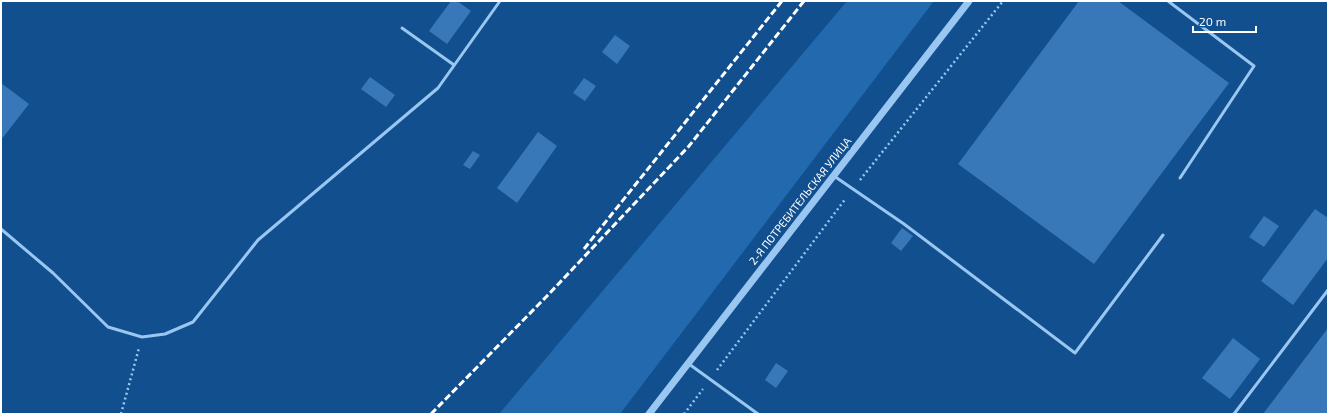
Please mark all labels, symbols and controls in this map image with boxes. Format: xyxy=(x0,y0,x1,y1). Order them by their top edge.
scale bar xyxy=(1193,8,1256,34)
text: 20 m xyxy=(1199,14,1226,28)
street label: 2-Я ПОТРЕБИТЕЛЬСКАЯ УЛИЦА xyxy=(746,134,854,267)

